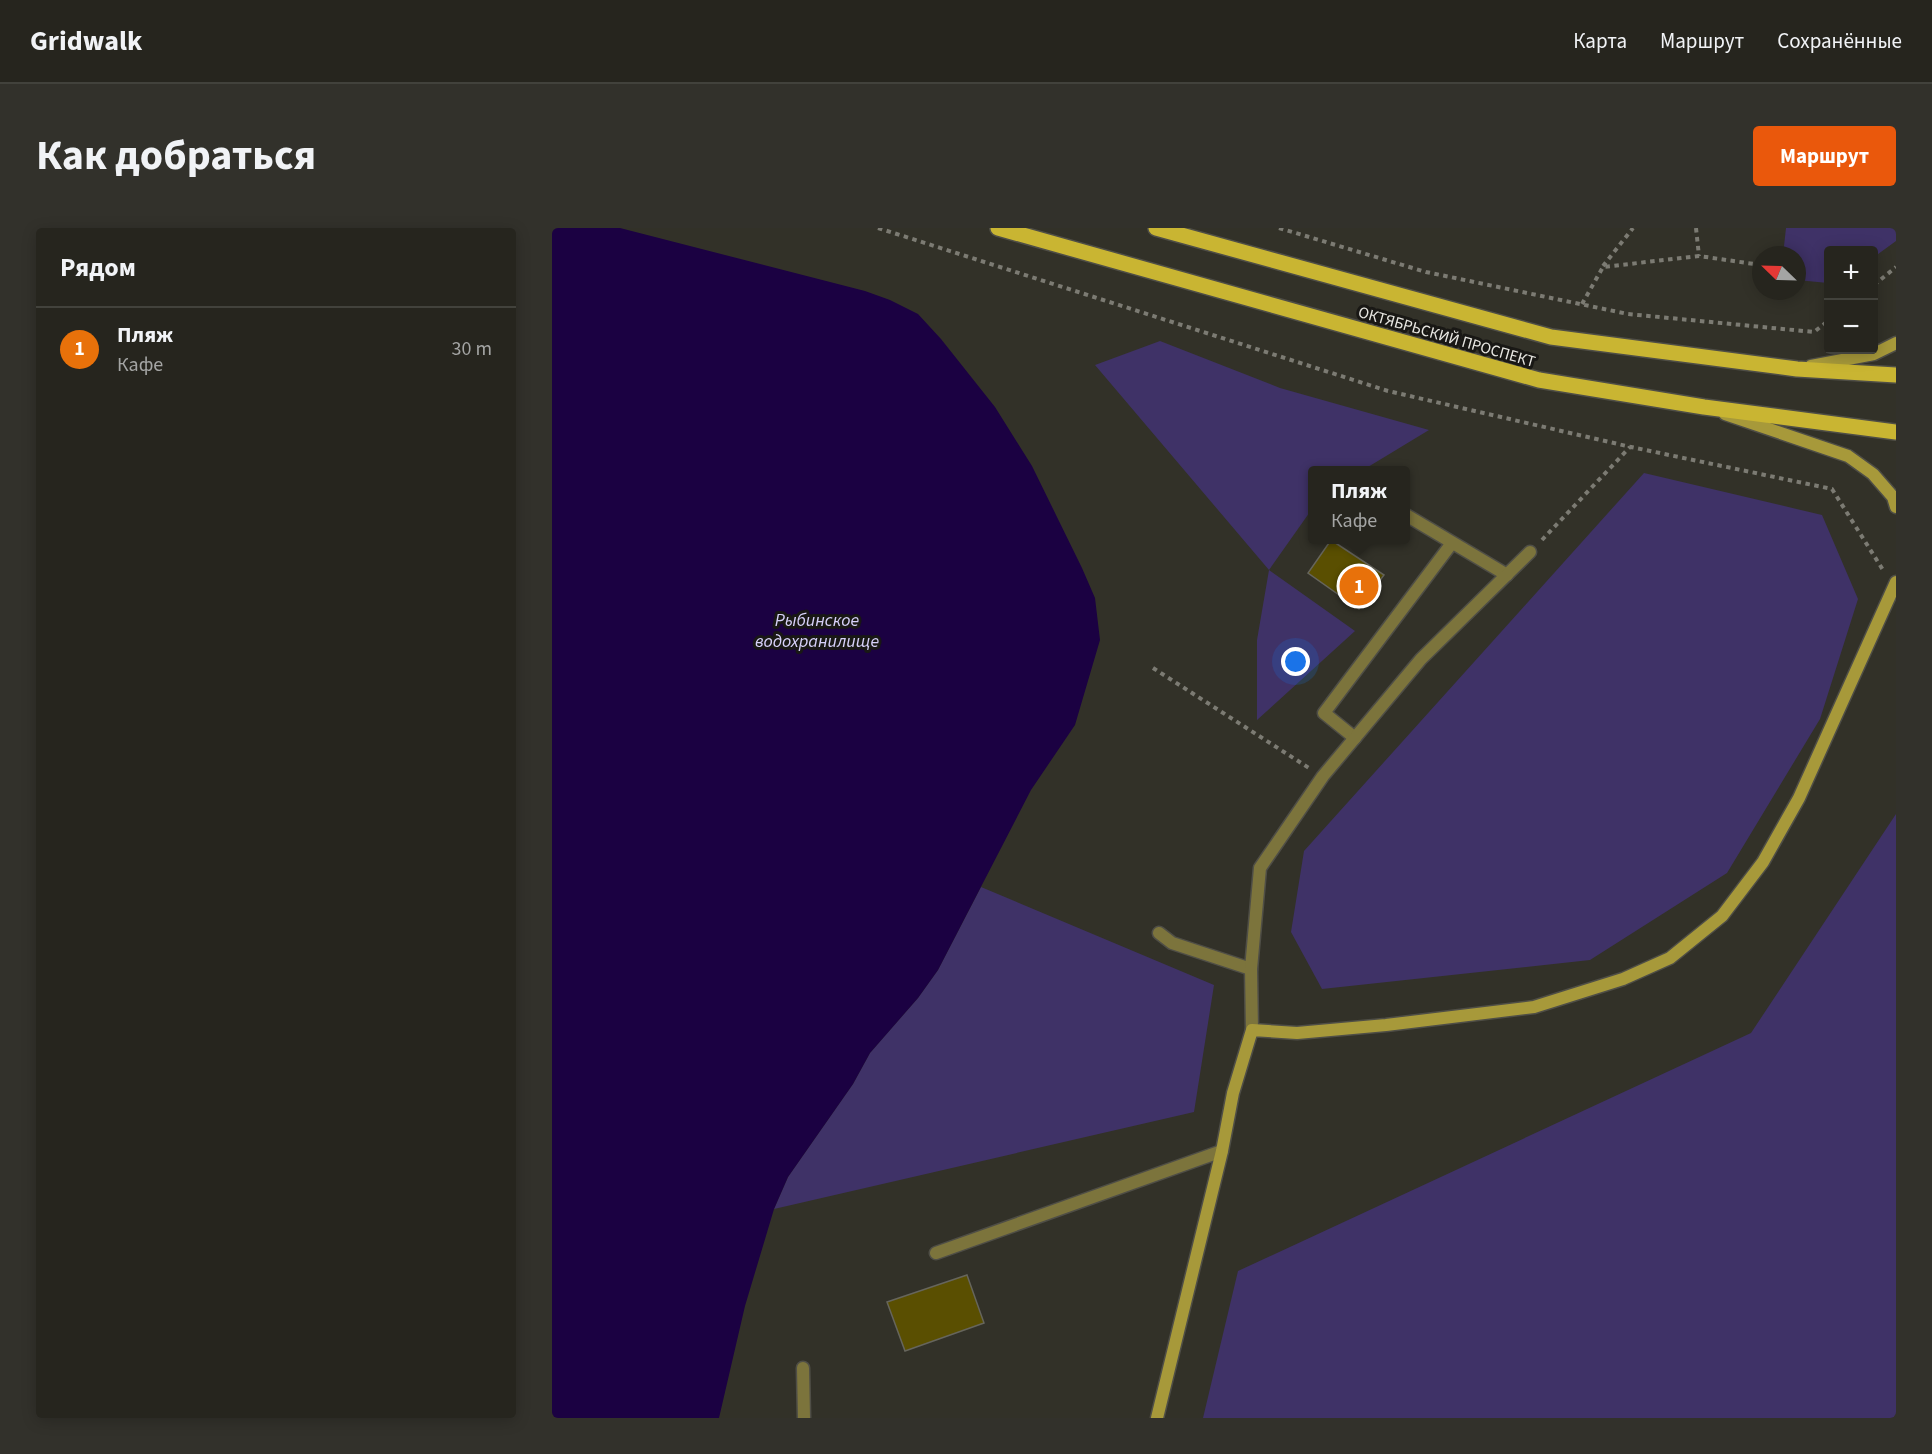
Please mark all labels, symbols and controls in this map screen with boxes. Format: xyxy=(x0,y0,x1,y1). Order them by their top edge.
text: Gridwalk xyxy=(30,21,142,61)
text: Карта xyxy=(1573,26,1627,56)
text: Маршрут xyxy=(1660,26,1744,56)
text: Сохранённые xyxy=(1777,26,1902,56)
text: Как добраться xyxy=(36,126,316,186)
button: Маршрут xyxy=(1753,126,1896,186)
north arrow xyxy=(1752,246,1806,300)
map controls xyxy=(1824,246,1878,354)
button: + xyxy=(1824,246,1878,300)
text: Рядом xyxy=(60,249,136,286)
button: − xyxy=(1824,300,1878,354)
street label: ОКТЯБРЬСКИЙ ПРОСПЕКТ xyxy=(1356,301,1538,373)
text: Пляж xyxy=(117,319,173,351)
text: 1 xyxy=(74,335,85,363)
text: 30 m xyxy=(452,335,492,363)
text: Кафе xyxy=(117,351,163,379)
popup xyxy=(1308,466,1410,544)
text: Пляж xyxy=(1331,475,1387,507)
text: Кафе xyxy=(1331,507,1377,535)
pin: 1 xyxy=(1340,564,1378,608)
water label: Рыбинское водохранилище xyxy=(755,608,879,654)
your location xyxy=(1281,647,1310,676)

